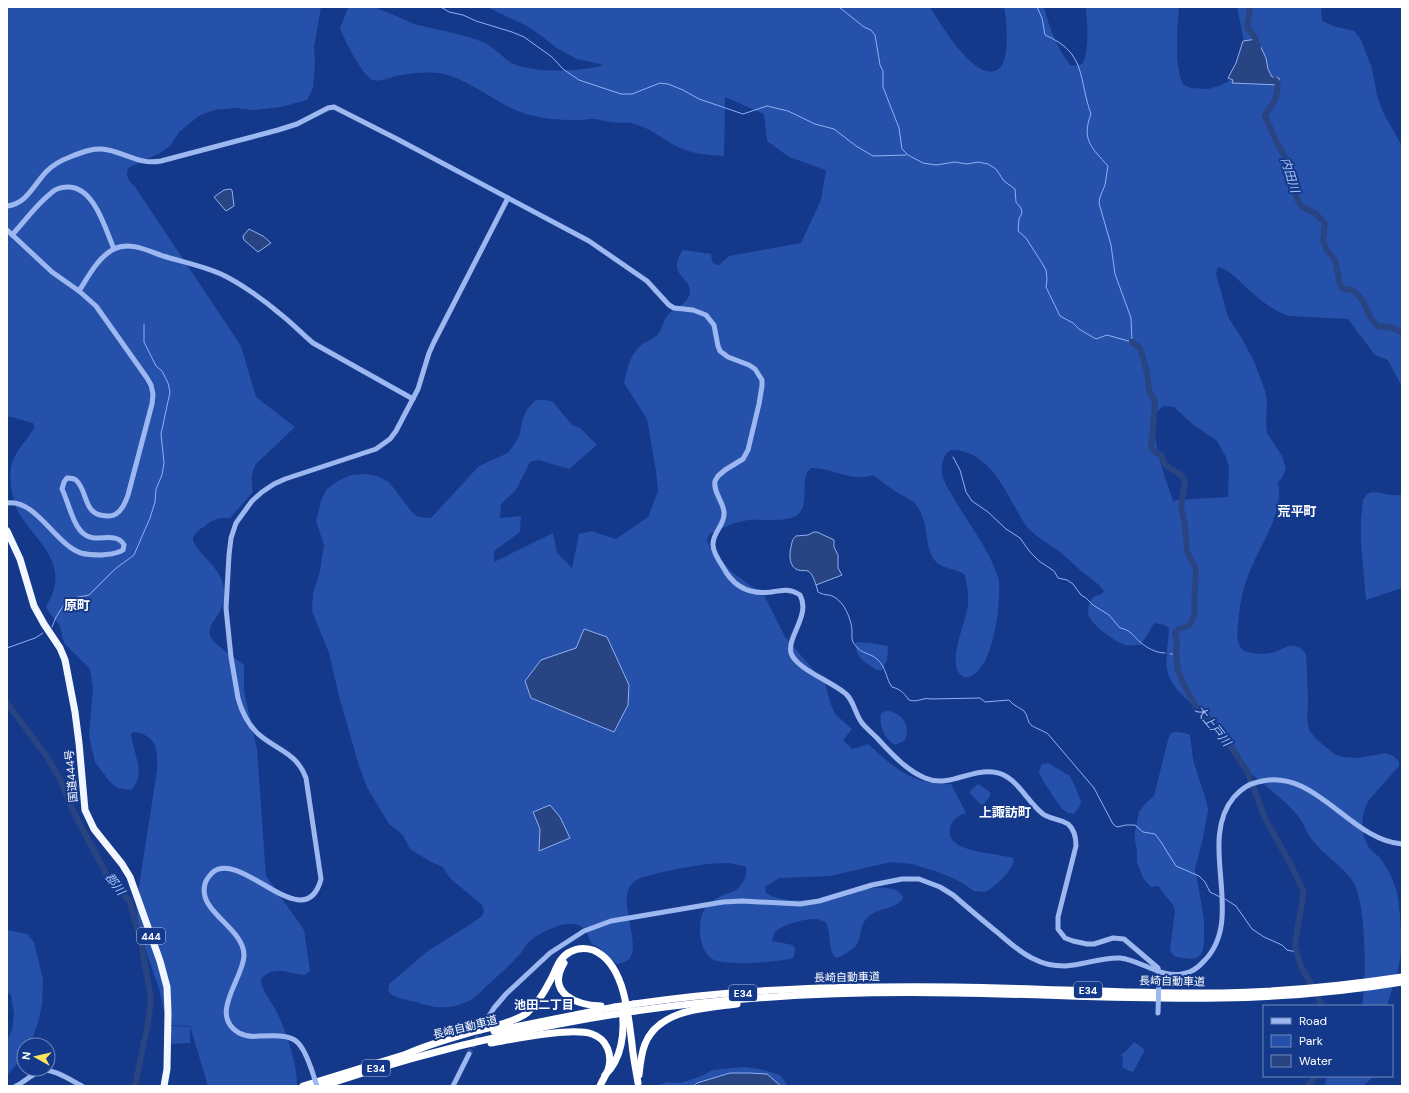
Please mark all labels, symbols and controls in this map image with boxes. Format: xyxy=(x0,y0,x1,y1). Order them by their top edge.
water label: 内田川 xyxy=(1277,155,1303,196)
district label: 荒平町 xyxy=(1277,503,1317,520)
district label: 原町 xyxy=(64,597,90,614)
water label: 大上戸川 xyxy=(1192,702,1236,751)
street label: 国道444号 xyxy=(62,749,80,803)
district label: 上諏訪町 xyxy=(979,804,1031,821)
water label: 郡川 xyxy=(101,870,130,900)
road number: 444 xyxy=(137,928,165,944)
street label: 長崎自動車道 xyxy=(814,969,880,985)
street label: 長崎自動車道 xyxy=(1139,973,1205,989)
road number: E34 xyxy=(1074,982,1102,998)
road number: E34 xyxy=(729,985,757,1001)
district label: 池田二丁目 xyxy=(514,997,574,1013)
legend xyxy=(1263,1005,1393,1077)
street label: 長崎自動車道 xyxy=(431,1012,499,1042)
text: Road xyxy=(1299,1013,1327,1029)
text: Park xyxy=(1299,1033,1323,1049)
north arrow xyxy=(16,1037,56,1077)
text: N xyxy=(19,1051,34,1061)
text: Water xyxy=(1299,1053,1333,1069)
road number: E34 xyxy=(362,1060,390,1076)

